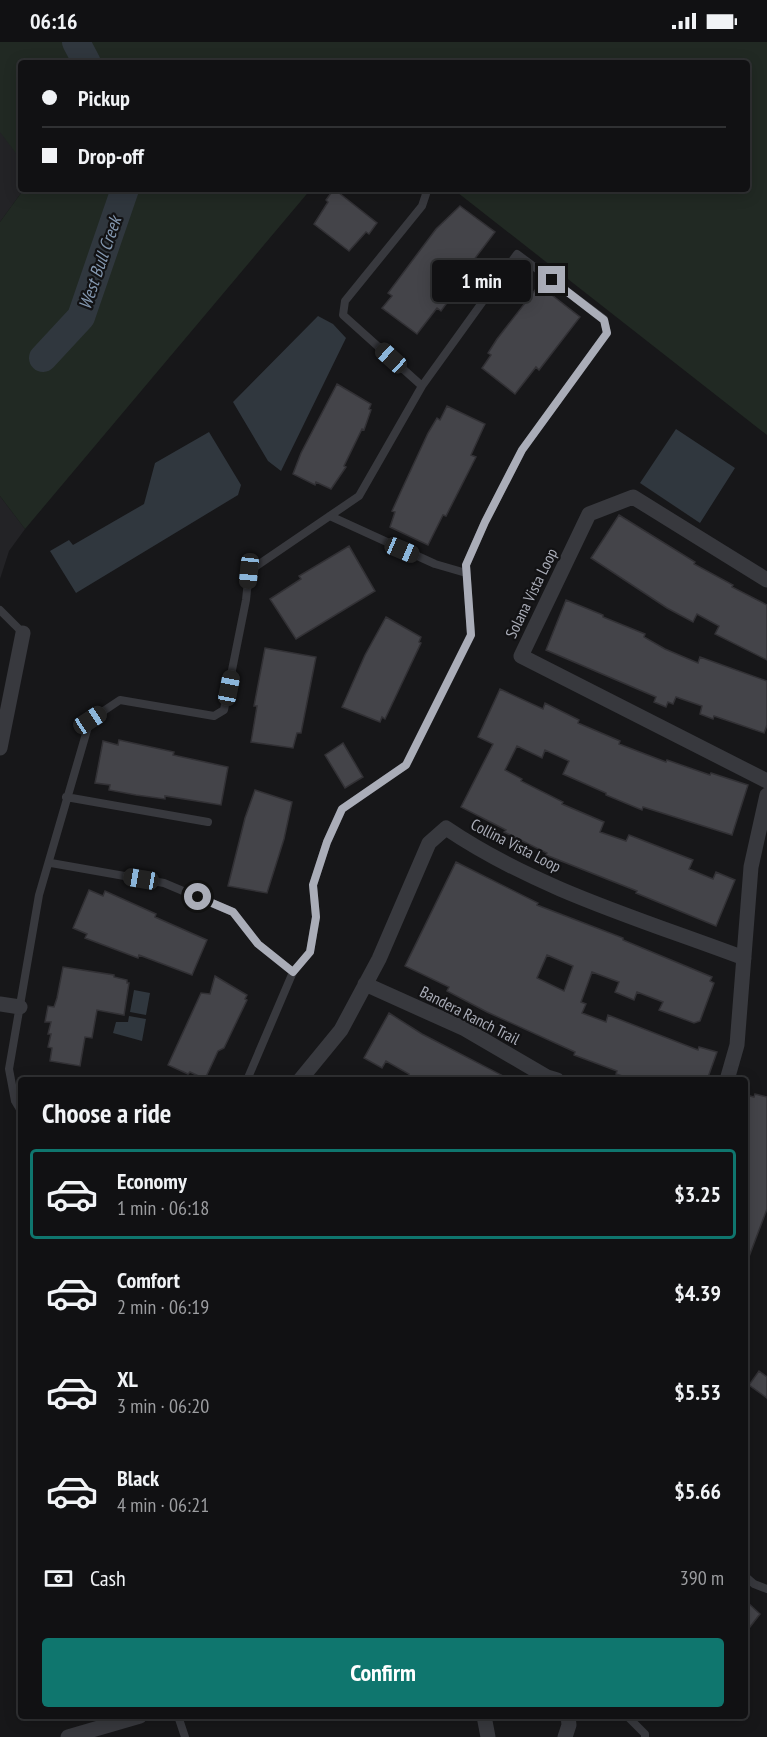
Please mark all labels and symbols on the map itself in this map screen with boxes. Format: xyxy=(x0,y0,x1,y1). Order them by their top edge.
water label: West Bull Creek xyxy=(73,211,127,312)
callout: 1 min xyxy=(432,259,531,301)
route end xyxy=(538,266,565,293)
car xyxy=(372,339,410,377)
car xyxy=(382,535,422,565)
street label: Solana Vista Loop xyxy=(501,545,561,641)
car xyxy=(238,552,260,590)
car xyxy=(217,669,241,707)
car xyxy=(70,703,110,737)
street label: Collina Vista Loop xyxy=(468,814,564,876)
car xyxy=(122,867,160,891)
route start xyxy=(184,883,211,910)
street label: Bandera Ranch Trail xyxy=(417,981,523,1049)

